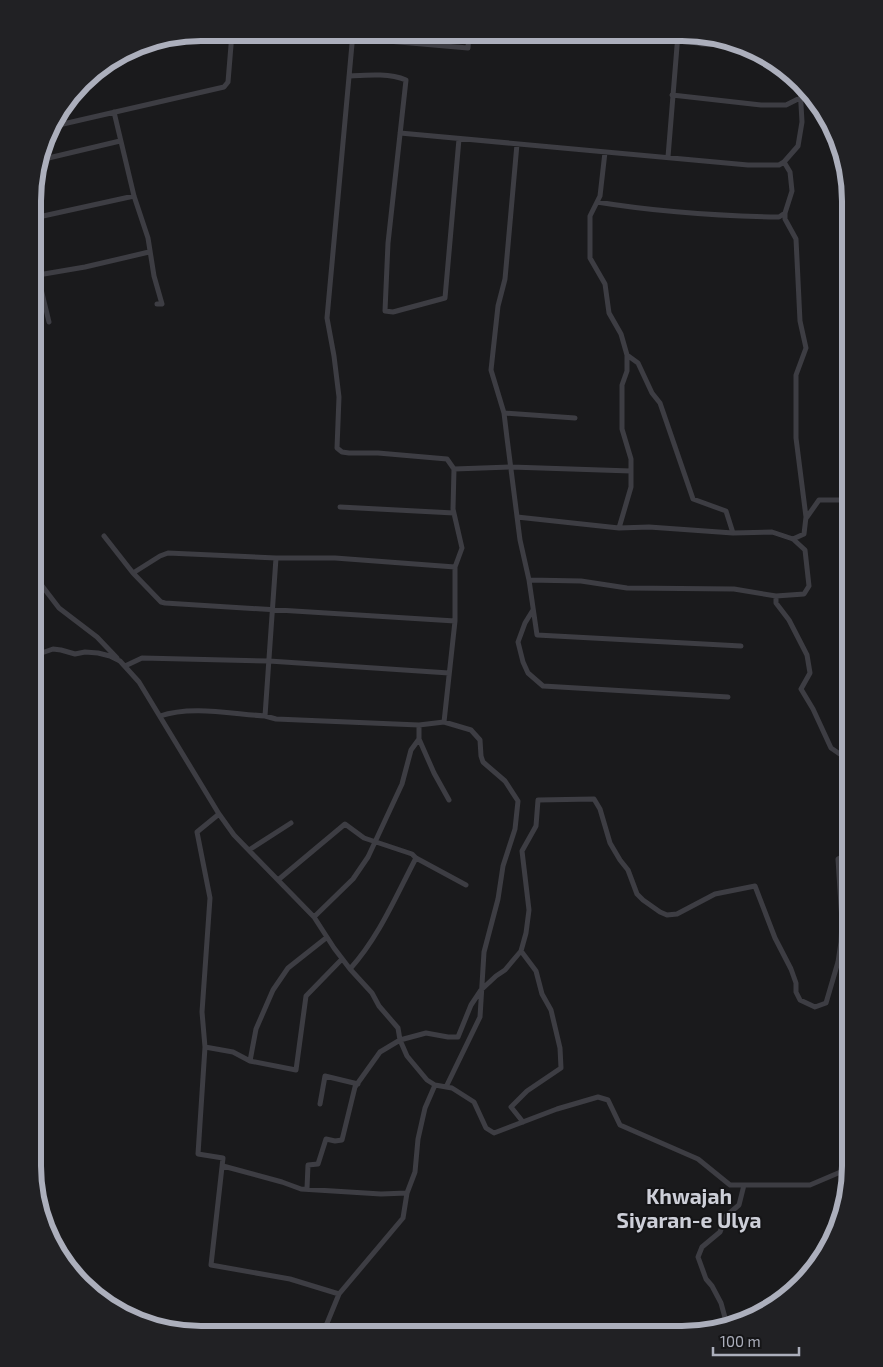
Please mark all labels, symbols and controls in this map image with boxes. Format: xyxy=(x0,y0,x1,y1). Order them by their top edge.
district label: Khwajah Siyaran-e Ulya xyxy=(617,1183,761,1233)
scale bar xyxy=(713,1324,799,1356)
text: 100 m xyxy=(720,1332,761,1350)

